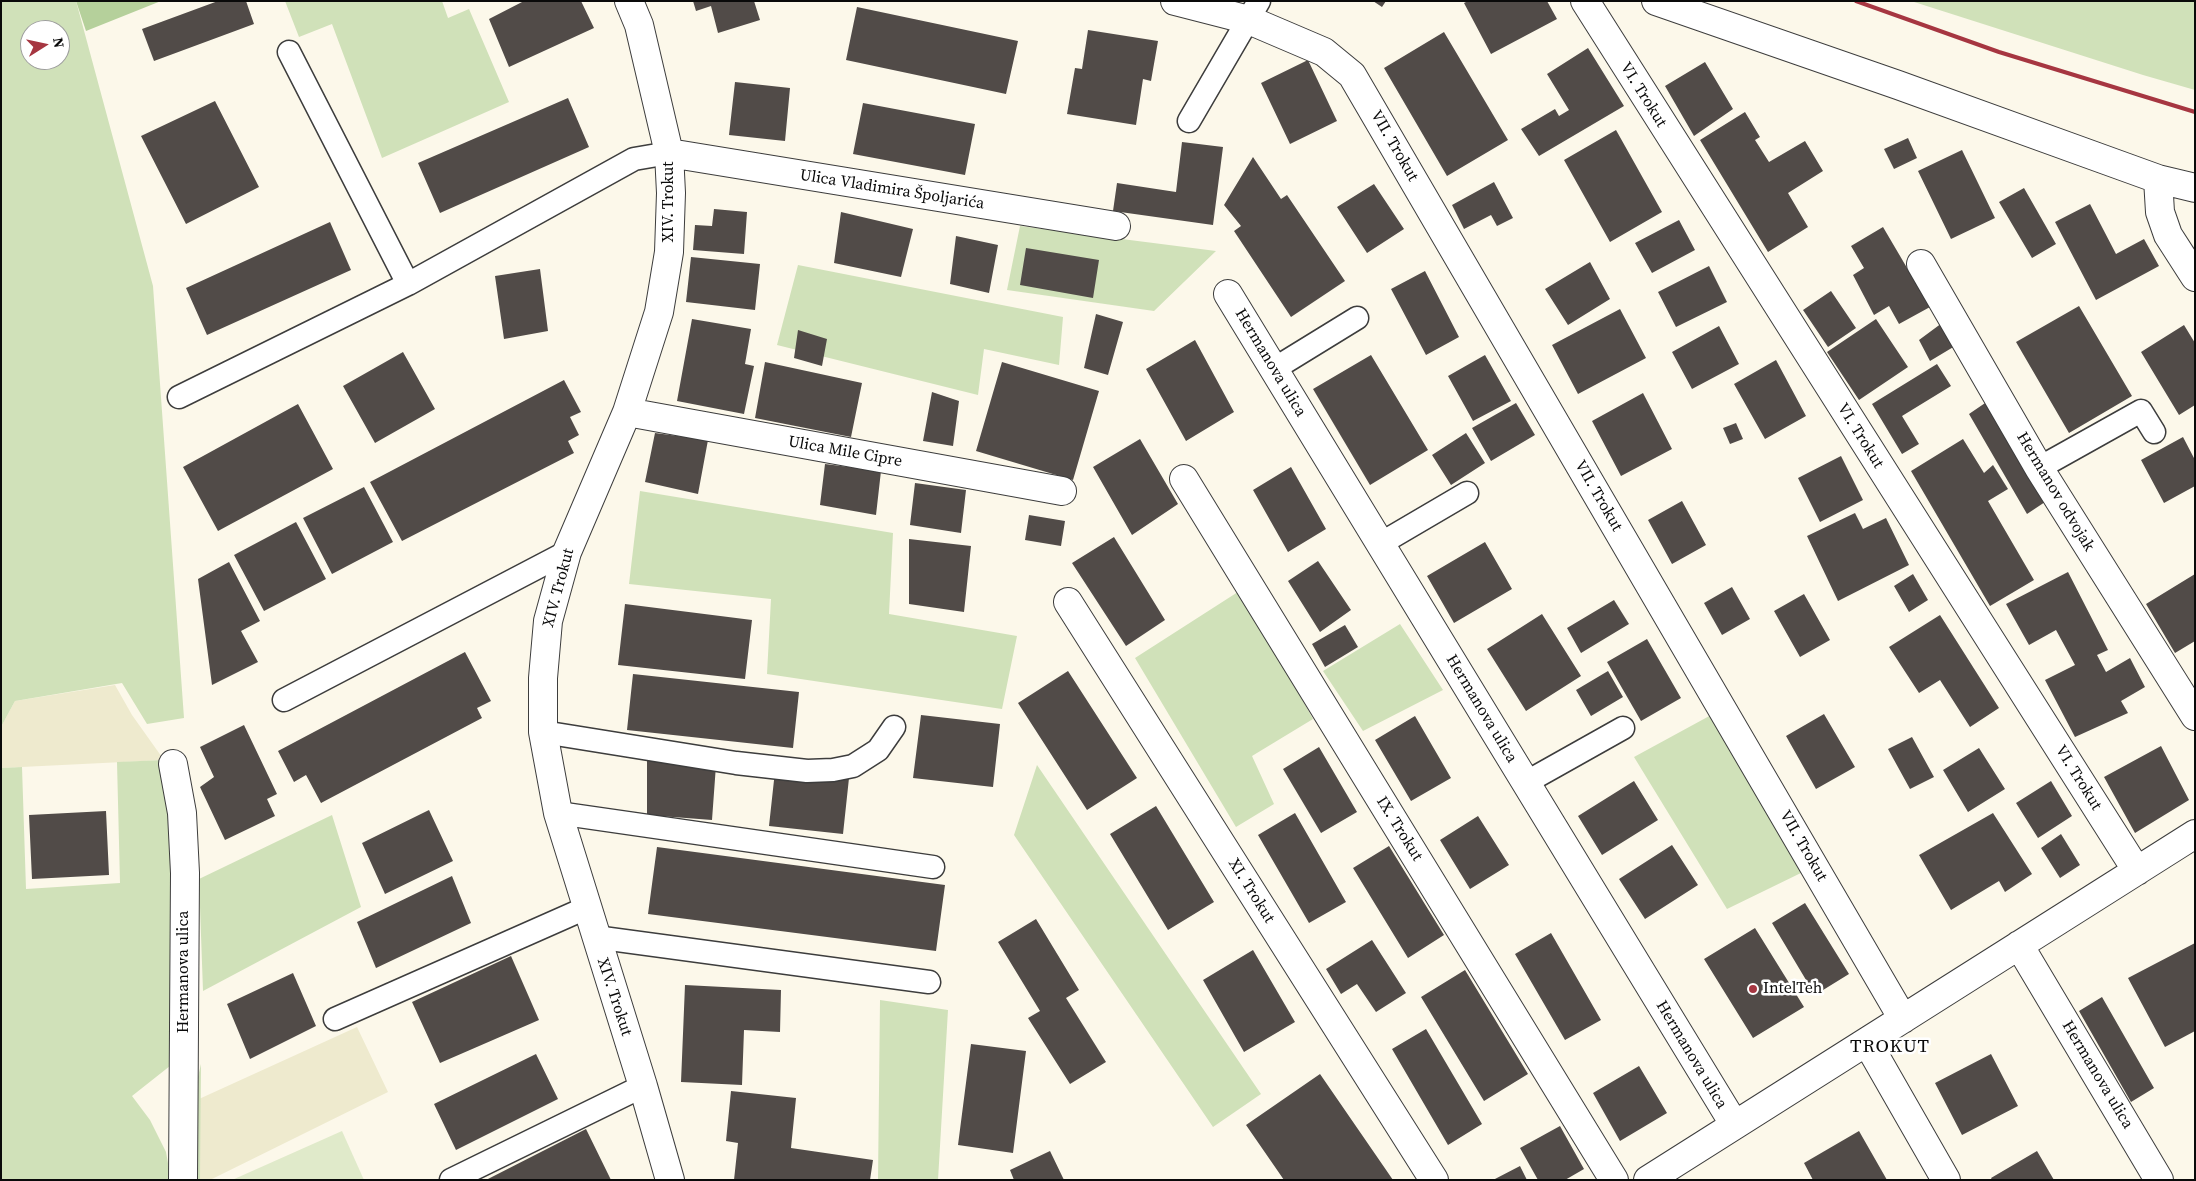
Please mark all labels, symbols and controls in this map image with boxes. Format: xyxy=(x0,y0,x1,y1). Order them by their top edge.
north arrow xyxy=(20,20,70,70)
text: N xyxy=(48,36,70,49)
street label: VI. Trokut xyxy=(1616,59,1670,131)
street label: VII. Trokut xyxy=(1366,107,1422,185)
street label: XIV. Trokut xyxy=(659,161,679,243)
street label: Ulica Vladimira Špoljarića xyxy=(798,166,986,214)
street label: Hermanova ulica xyxy=(1230,305,1310,421)
street label: VI. Trokut xyxy=(1833,400,1887,472)
street label: Hermanov odvojak xyxy=(2012,429,2098,555)
street label: Ulica Mile Cipre xyxy=(786,433,904,471)
street label: VII. Trokut xyxy=(1570,457,1626,535)
street label: XIV. Trokut xyxy=(539,546,579,630)
street label: Hermanova ulica xyxy=(1441,651,1521,767)
street label: VI. Trokut xyxy=(2051,742,2105,814)
street label: IX. Trokut xyxy=(1372,793,1426,865)
street label: VII. Trokut xyxy=(1775,807,1831,885)
street label: XI. Trokut xyxy=(1224,855,1278,927)
street label: Hermanova ulica xyxy=(174,911,194,1033)
street label: XIV. Trokut xyxy=(592,955,636,1039)
place label: IntelTeh xyxy=(1763,979,1822,999)
marker: IntelTeh xyxy=(1747,983,1759,995)
street label: Hermanova ulica xyxy=(1651,997,1731,1113)
street label: Hermanova ulica xyxy=(2057,1017,2137,1133)
district label: TROKUT xyxy=(1849,1036,1931,1058)

